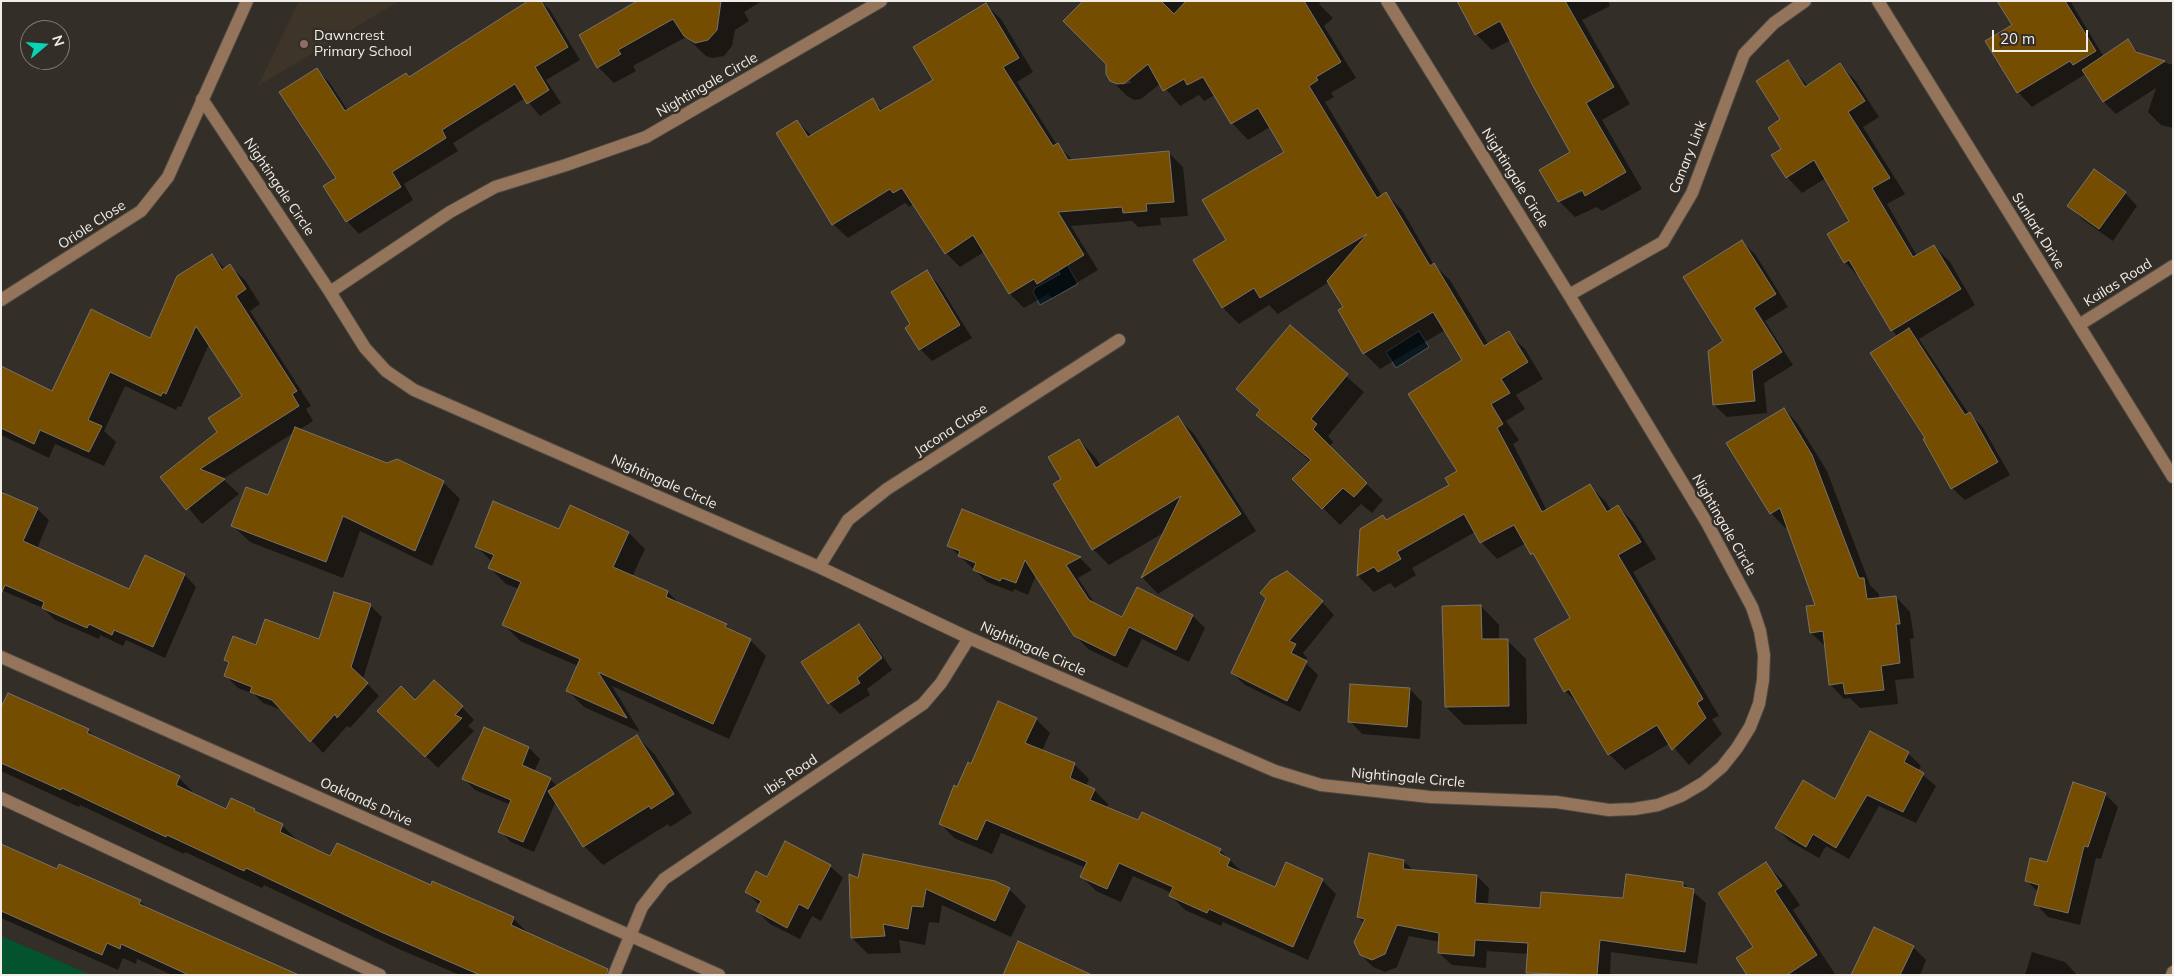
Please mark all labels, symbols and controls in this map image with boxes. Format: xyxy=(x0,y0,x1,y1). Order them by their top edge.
north arrow xyxy=(20,20,70,70)
scale bar xyxy=(1994,20,2090,52)
place label: Dawncrest Primary School xyxy=(314,28,412,60)
text: 20 m xyxy=(2000,29,2035,48)
text: N xyxy=(48,33,69,48)
marker: Dawncrest Primary School xyxy=(298,38,310,50)
street label: Nightingale Circle xyxy=(653,49,761,121)
street label: Canary Link xyxy=(1666,118,1710,196)
street label: Nightingale Circle xyxy=(1478,125,1552,231)
street label: Nightingale Circle xyxy=(240,135,318,239)
street label: Sunlark Drive xyxy=(2008,190,2068,272)
street label: Oriole Close xyxy=(55,197,129,253)
street label: Kailas Road xyxy=(2081,255,2155,311)
street label: Jacona Close xyxy=(911,400,991,460)
street label: Nightingale Circle xyxy=(608,451,720,513)
street label: Nightingale Circle xyxy=(1688,471,1760,579)
street label: Nightingale Circle xyxy=(977,618,1089,680)
street label: Ibis Road xyxy=(761,751,821,799)
street label: Nightingale Circle xyxy=(1350,765,1466,791)
street label: Oaklands Drive xyxy=(317,774,415,830)

